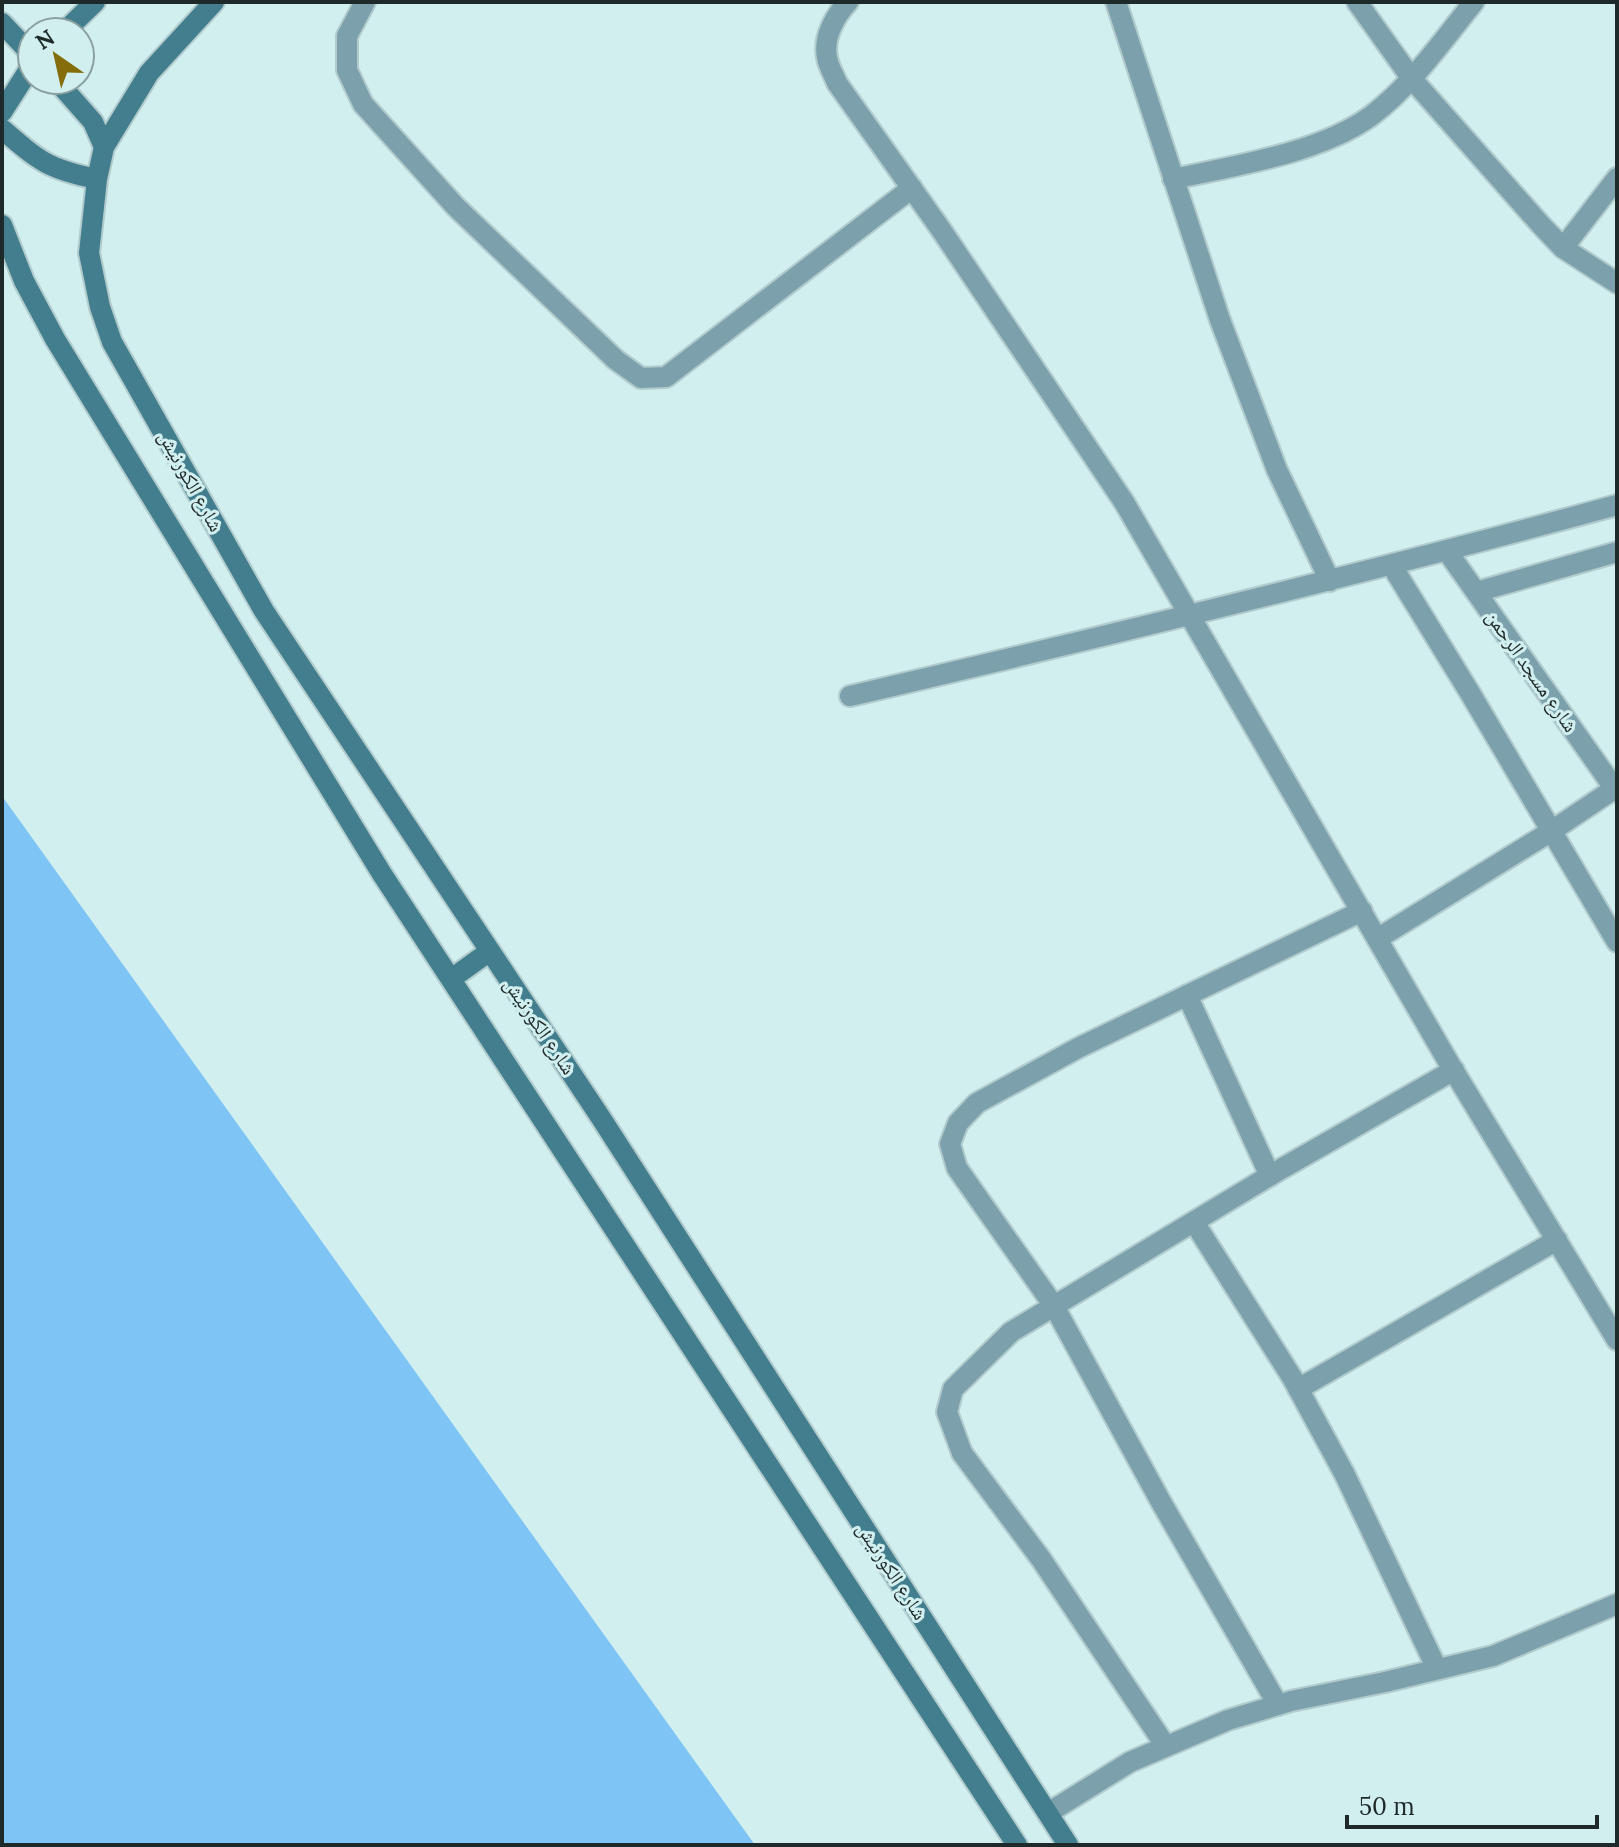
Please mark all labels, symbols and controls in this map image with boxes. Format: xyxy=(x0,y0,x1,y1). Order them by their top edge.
north arrow xyxy=(16,16,96,96)
text: N xyxy=(30,23,60,56)
street label: شارع الكورنيش xyxy=(153,426,229,536)
street label: شارع مسجد الرحمن xyxy=(1480,605,1584,737)
street label: شارع الكورنيش xyxy=(498,972,582,1080)
street label: شارع الكورنيش xyxy=(851,1517,933,1625)
scale bar xyxy=(1347,1779,1597,1829)
text: 50 m xyxy=(1359,1791,1415,1822)

